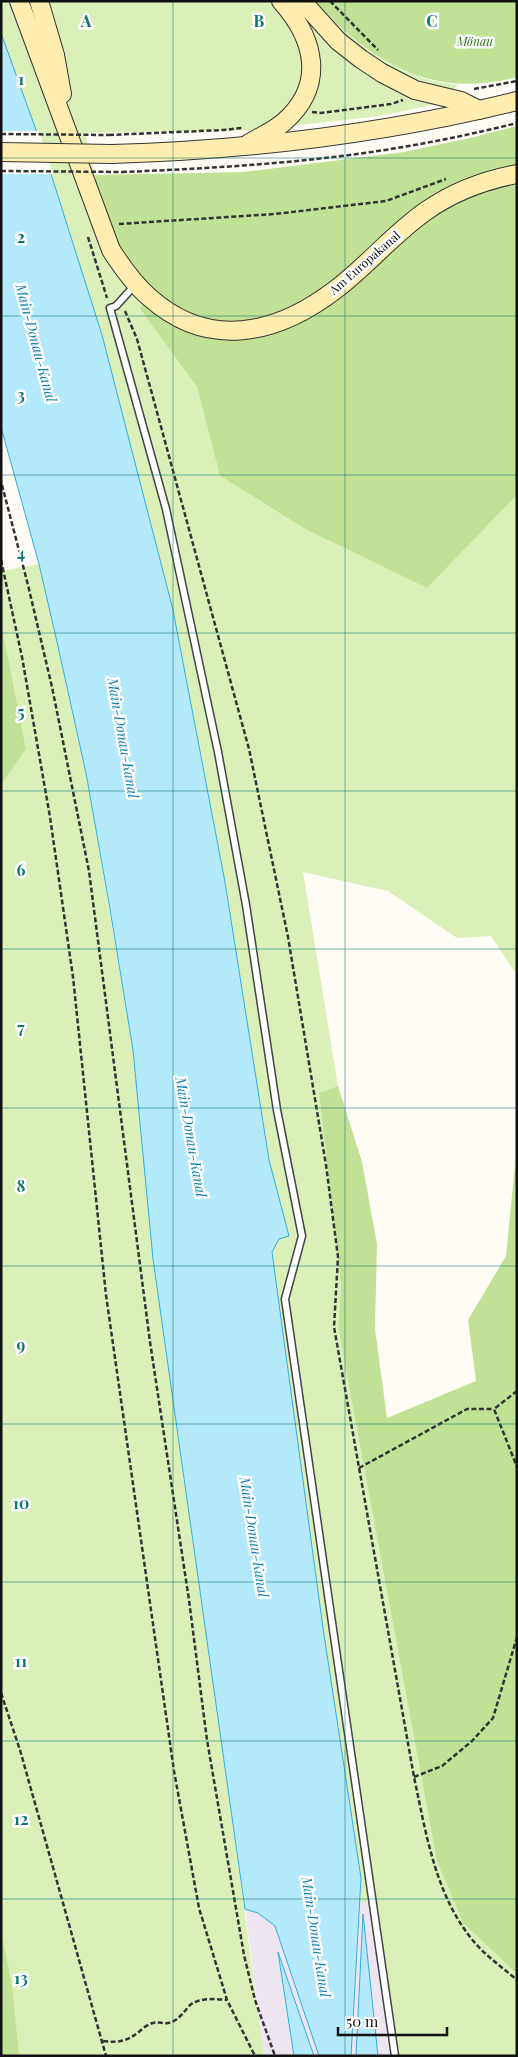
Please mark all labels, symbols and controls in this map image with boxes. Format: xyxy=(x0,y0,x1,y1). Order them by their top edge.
text: A xyxy=(80,10,92,31)
text: B xyxy=(254,10,265,31)
text: C xyxy=(426,10,438,31)
park label: Mönau xyxy=(456,33,493,49)
text: 1 xyxy=(18,68,24,89)
text: 2 xyxy=(17,226,25,247)
street label: Am Europakanal xyxy=(325,227,404,298)
water label: Main-Donau-Kanal xyxy=(11,281,62,405)
text: 3 xyxy=(17,384,25,405)
text: 4 xyxy=(17,542,25,563)
water label: Main-Donau-Kanal xyxy=(103,675,144,801)
text: 5 xyxy=(17,701,25,722)
text: 6 xyxy=(17,859,26,880)
text: 7 xyxy=(17,1017,25,1038)
water label: Main-Donau-Kanal xyxy=(171,1074,212,1200)
text: 8 xyxy=(17,1175,26,1196)
text: 9 xyxy=(17,1334,26,1355)
water label: Main-Donau-Kanal xyxy=(235,1474,274,1600)
text: 10 xyxy=(13,1492,29,1513)
text: 11 xyxy=(15,1650,27,1671)
text: 12 xyxy=(14,1808,28,1829)
water label: Main-Donau-Kanal xyxy=(297,1874,336,2000)
text: 13 xyxy=(14,1967,28,1988)
scale bar xyxy=(338,2004,447,2036)
text: 50 m xyxy=(346,2011,379,2031)

